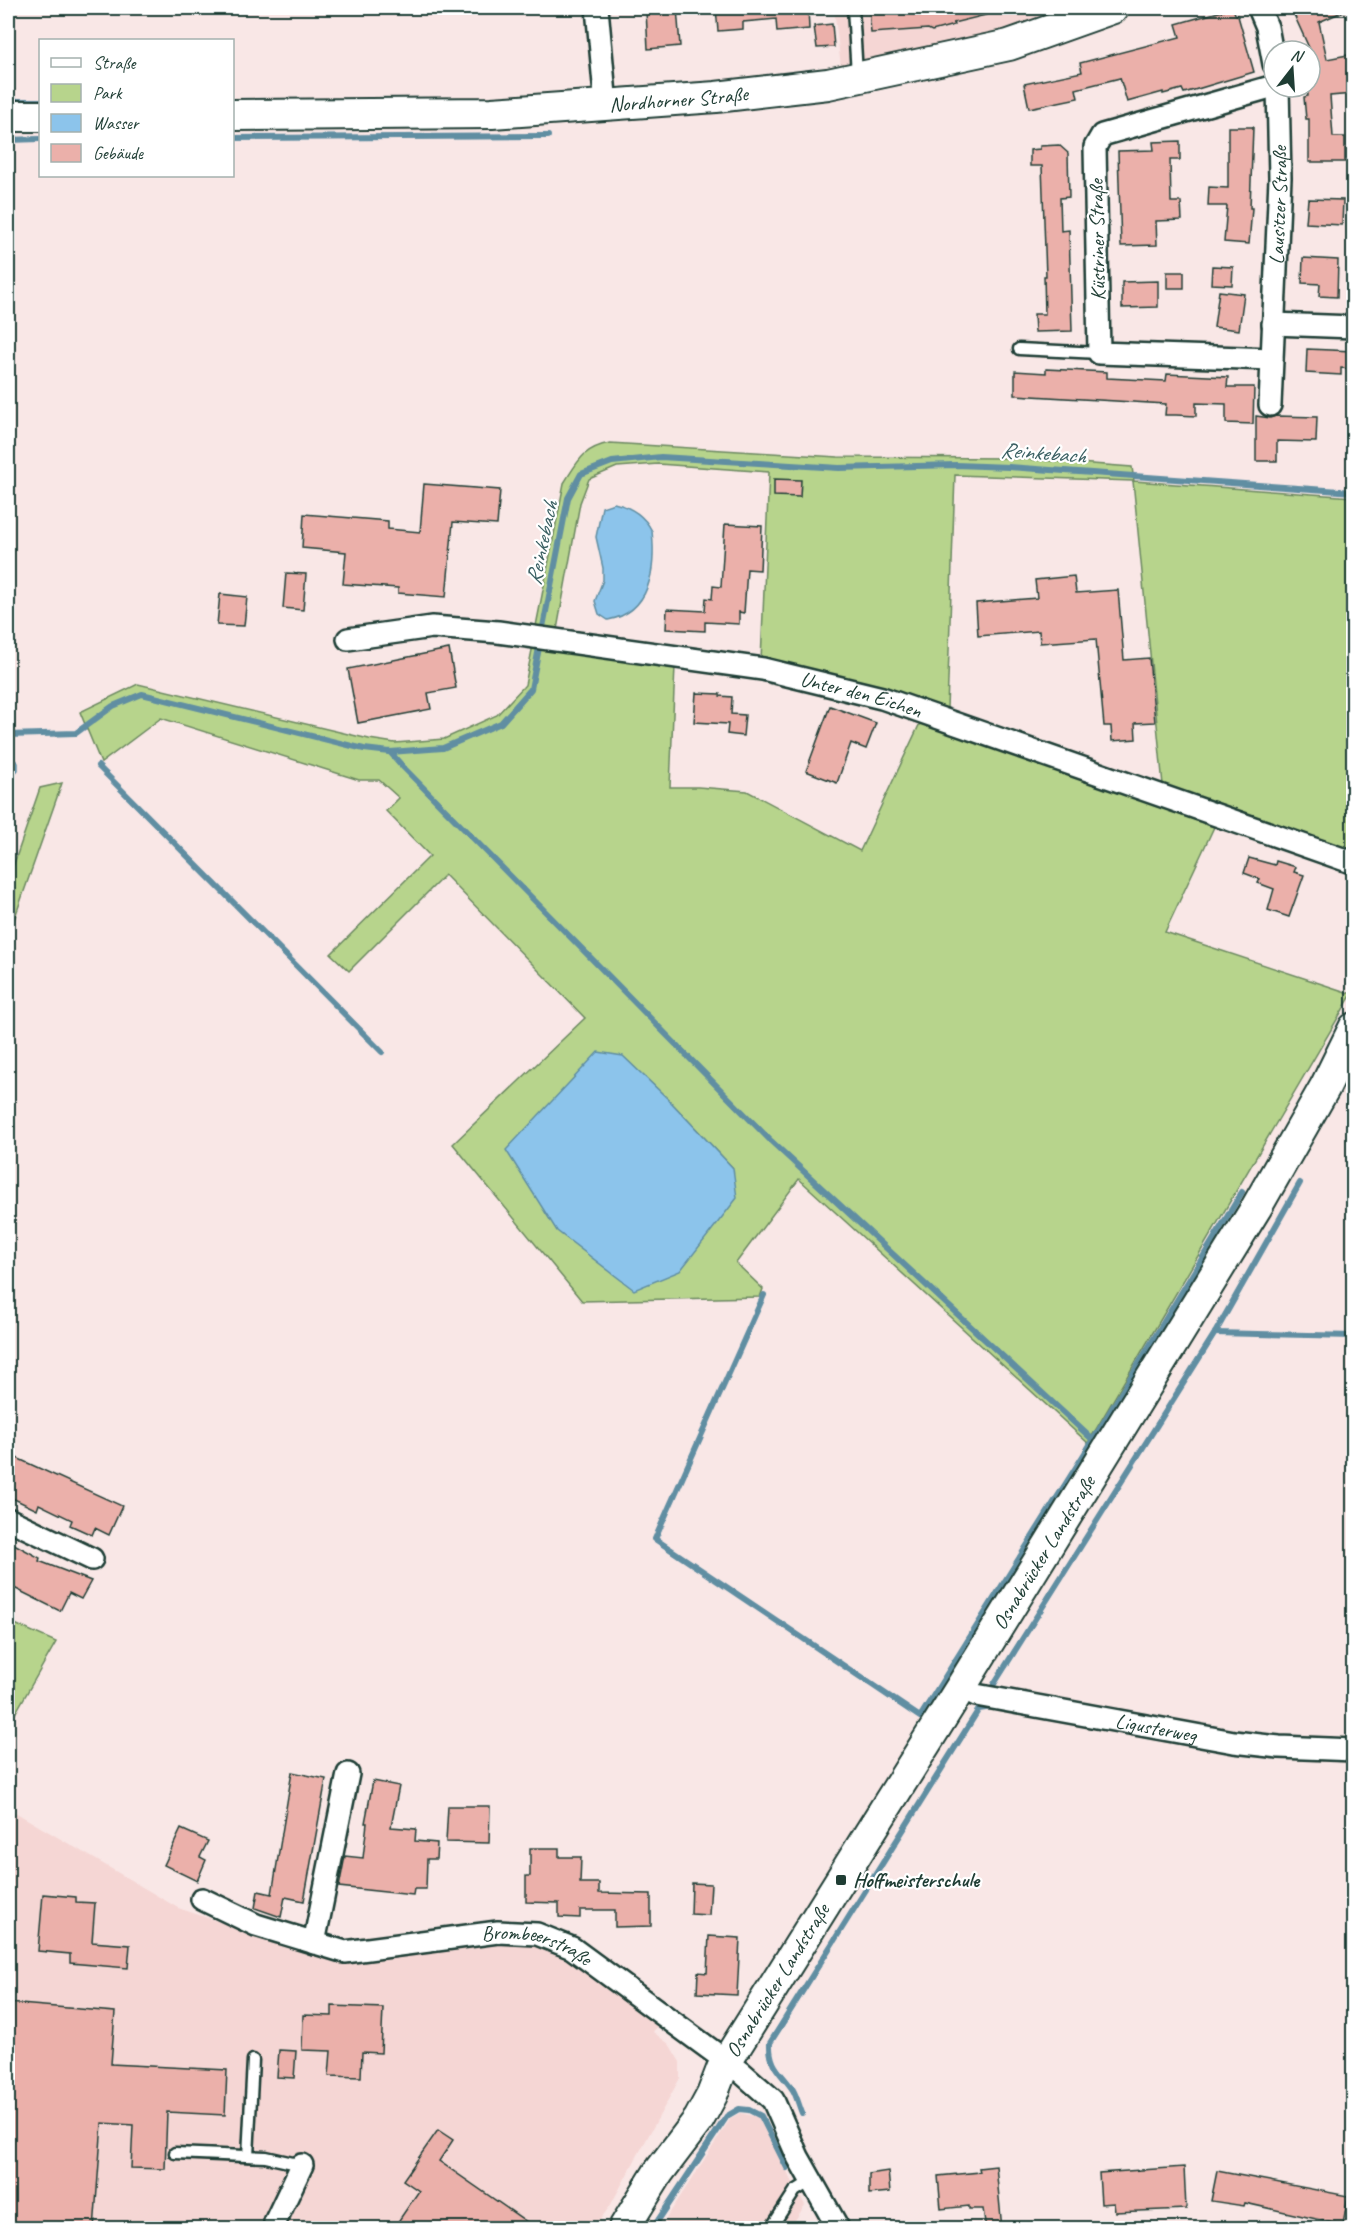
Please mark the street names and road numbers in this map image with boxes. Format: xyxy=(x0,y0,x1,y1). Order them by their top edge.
street label: Nordhorner Straße xyxy=(608,80,751,118)
street label: Lausitzer Straße xyxy=(1263,144,1293,265)
street label: Küstriner Straße xyxy=(1083,177,1111,301)
street label: Unter den Eichen xyxy=(798,666,926,724)
street label: Osnabrücker Landstraße xyxy=(986,1469,1102,1634)
street label: Ligusterweg xyxy=(1113,1708,1200,1748)
street label: Osnabrücker Landstraße xyxy=(720,1897,836,2062)
street label: Brombeerstraße xyxy=(480,1919,599,1973)

